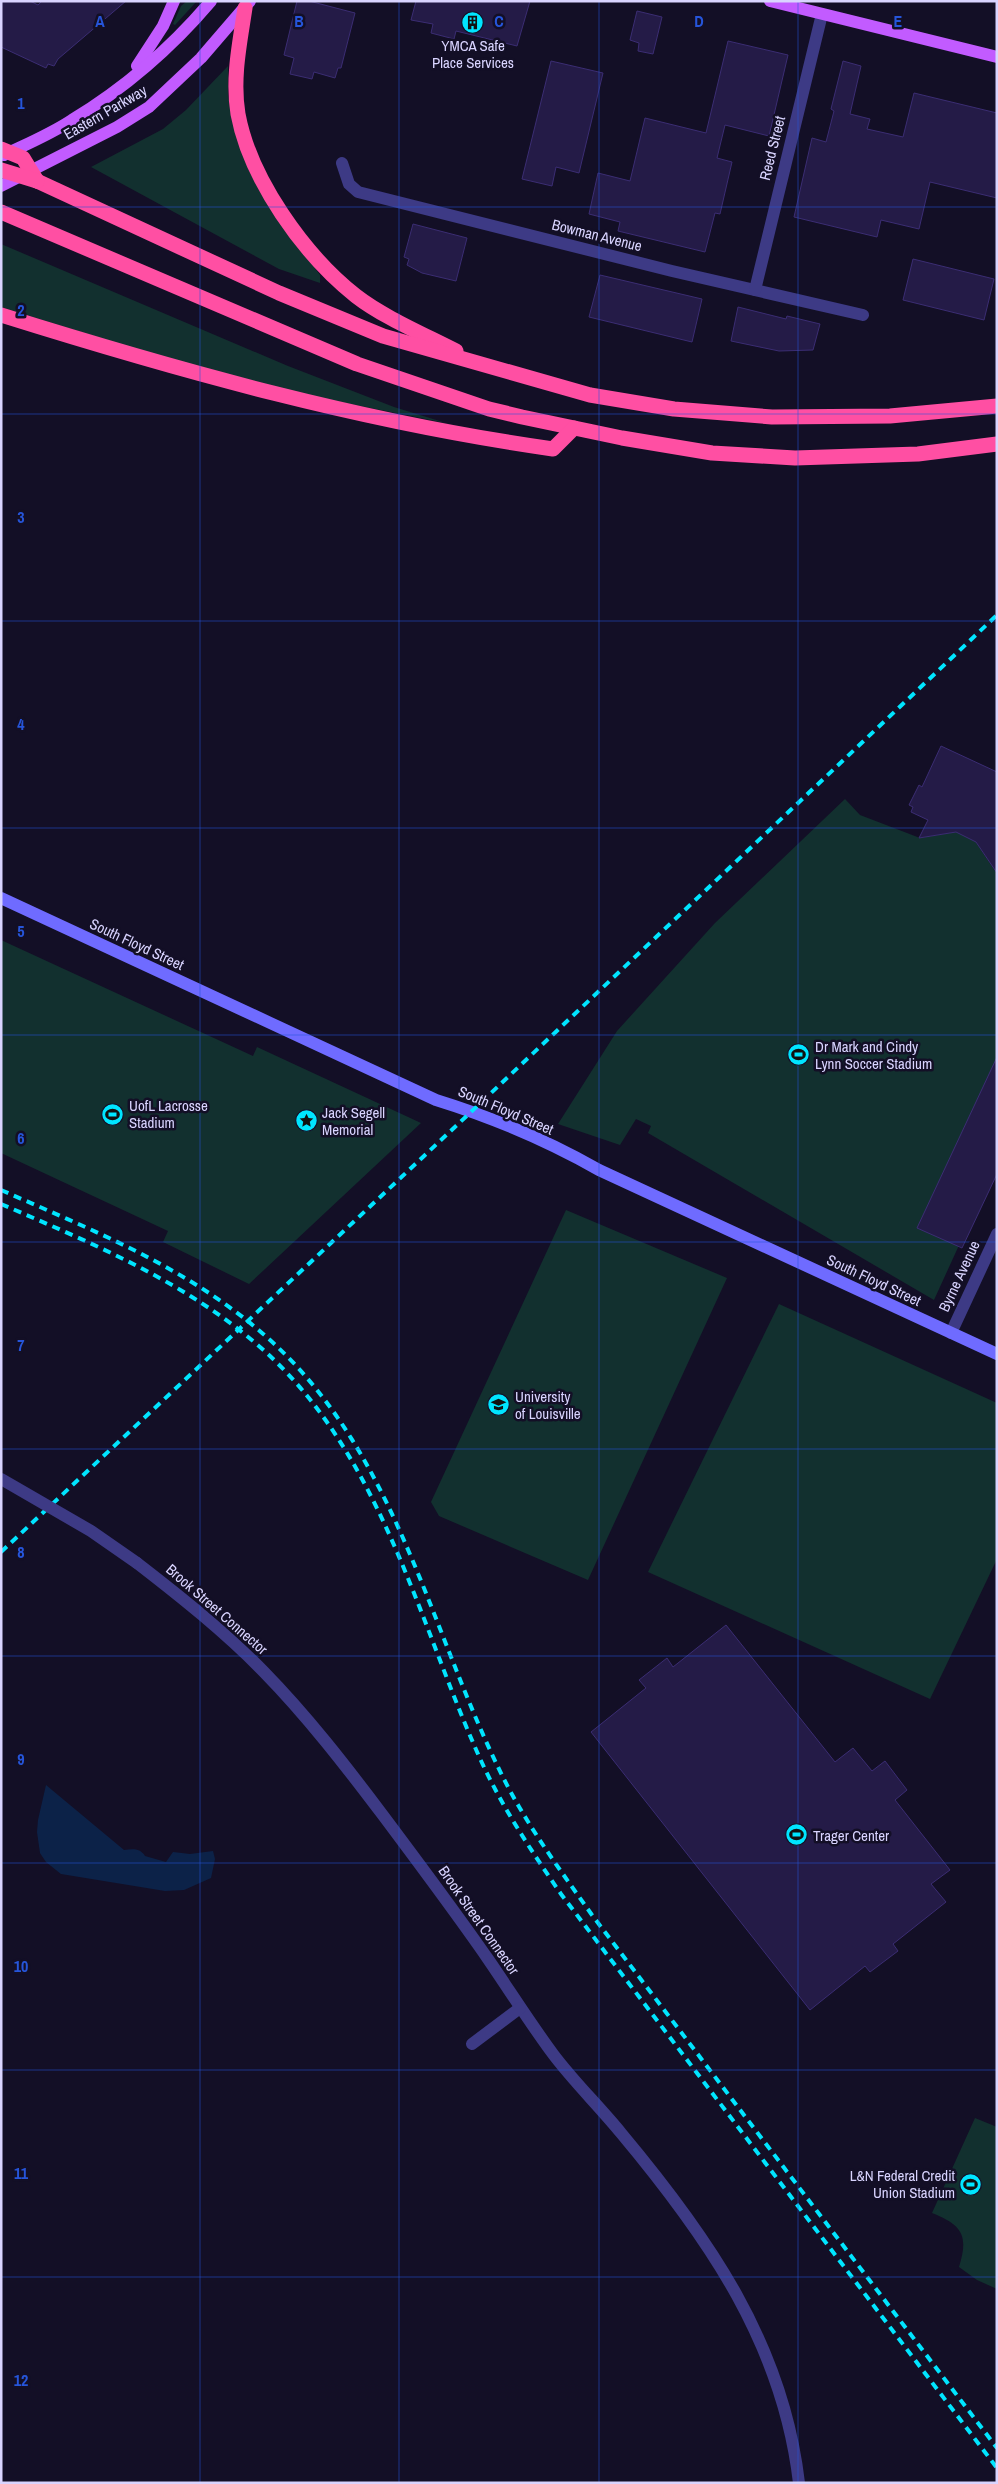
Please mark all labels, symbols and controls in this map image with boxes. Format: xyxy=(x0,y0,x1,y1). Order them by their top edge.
text: A xyxy=(95,10,105,32)
text: B xyxy=(294,10,304,32)
building icon: YMCA Safe Place Services xyxy=(461,10,485,34)
text: C xyxy=(494,10,504,32)
text: D xyxy=(694,10,704,32)
text: E xyxy=(894,10,903,32)
place label: YMCA Safe Place Services xyxy=(432,35,514,73)
street label: Eastern Parkway xyxy=(59,79,151,144)
text: 1 xyxy=(17,92,25,114)
street label: Reed Street xyxy=(754,113,790,182)
street label: Bowman Avenue xyxy=(550,214,644,256)
text: 2 xyxy=(17,299,25,321)
text: 3 xyxy=(17,506,25,528)
text: 4 xyxy=(17,713,25,735)
street label: South Floyd Street xyxy=(86,913,188,975)
text: 5 xyxy=(17,920,25,942)
place label: Dr Mark and Cindy Lynn Soccer Stadium xyxy=(815,1036,932,1074)
sports icon: Dr Mark and Cindy Lynn Soccer Stadium xyxy=(787,1043,811,1067)
street label: South Floyd Street xyxy=(455,1080,558,1140)
place label: UofL Lacrosse Stadium xyxy=(129,1095,208,1133)
sports icon: UofL Lacrosse Stadium xyxy=(101,1102,125,1126)
place label: Jack Segell Memorial xyxy=(322,1102,385,1140)
place icon: Jack Segell Memorial xyxy=(294,1109,318,1133)
text: 6 xyxy=(17,1127,25,1149)
street label: Byrne Avenue xyxy=(933,1237,985,1315)
street label: South Floyd Street xyxy=(823,1249,925,1311)
text: 7 xyxy=(17,1334,25,1356)
place label: University of Louisville xyxy=(515,1386,581,1424)
school or university icon: University of Louisville xyxy=(487,1393,511,1417)
text: 8 xyxy=(17,1541,25,1563)
street label: Brook Street Connector xyxy=(162,1559,272,1659)
text: 9 xyxy=(17,1748,25,1770)
sports icon: Trager Center xyxy=(785,1823,809,1847)
place label: Trager Center xyxy=(813,1825,889,1846)
street label: Brook Street Connector xyxy=(434,1861,524,1979)
text: 10 xyxy=(14,1955,28,1977)
text: 11 xyxy=(14,2162,29,2184)
place label: L&N Federal Credit Union Stadium xyxy=(850,2165,956,2203)
sports icon: L&N Federal Credit Union Stadium xyxy=(959,2172,983,2196)
text: 12 xyxy=(14,2369,28,2391)

